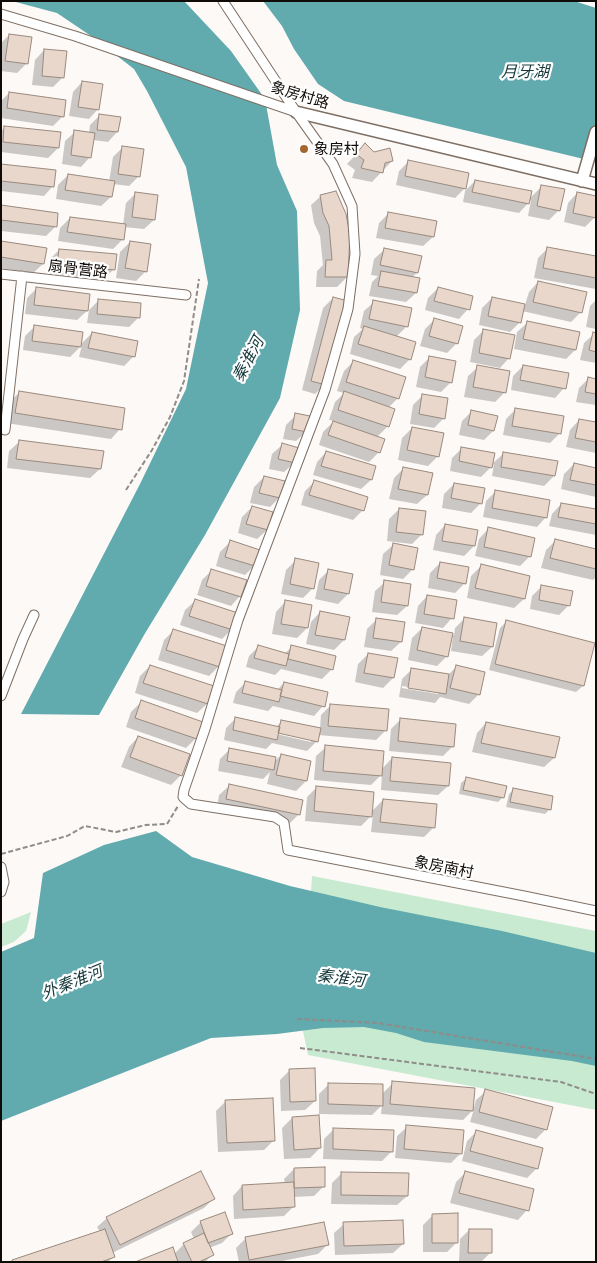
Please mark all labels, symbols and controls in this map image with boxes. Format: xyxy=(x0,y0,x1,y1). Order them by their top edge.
water label: 月牙湖 xyxy=(501,62,549,82)
street label: 象房村路 xyxy=(269,78,331,112)
place label: 象房村 xyxy=(314,140,359,158)
marker: 象房村 xyxy=(298,143,310,155)
street label: 扇骨营路 xyxy=(47,256,109,282)
water label: 秦淮河 xyxy=(228,333,268,385)
street label: 象房南村 xyxy=(413,852,475,882)
water label: 外秦淮河 xyxy=(39,961,105,1003)
water label: 秦淮河 xyxy=(316,966,366,990)

